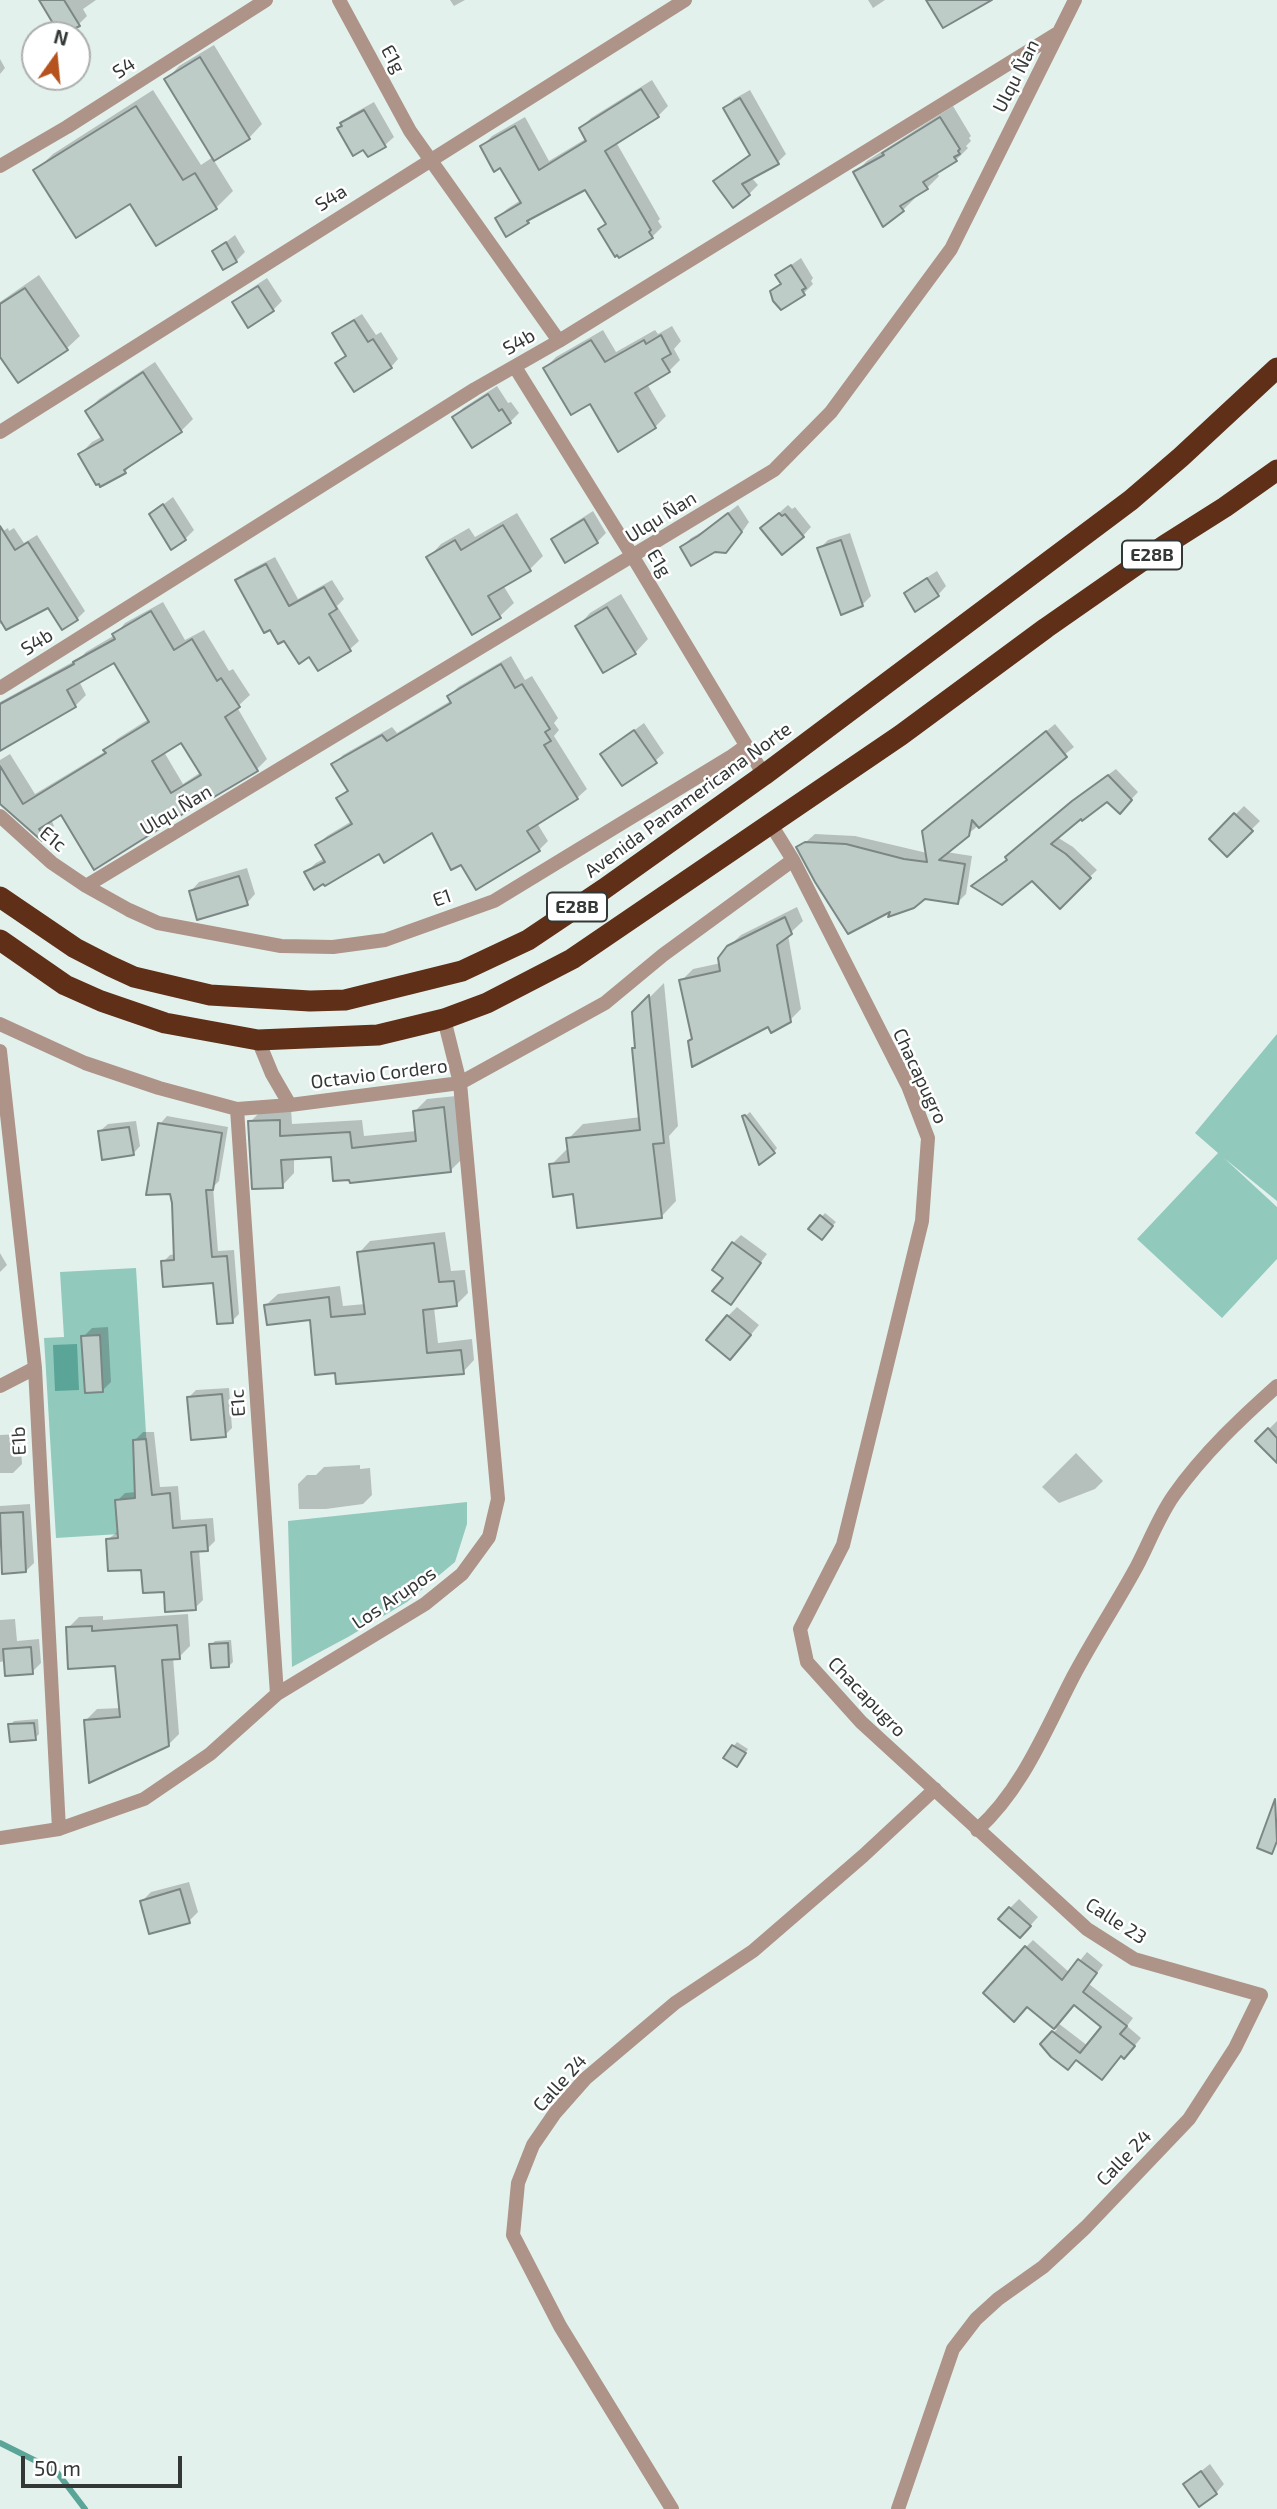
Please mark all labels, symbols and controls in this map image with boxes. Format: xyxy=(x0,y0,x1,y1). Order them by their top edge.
north arrow xyxy=(21,21,91,91)
text: N xyxy=(51,24,71,50)
street label: Ulqu Ñan xyxy=(988,36,1044,116)
street label: E1g xyxy=(376,41,410,77)
street label: S4 xyxy=(108,52,140,84)
street label: S4a xyxy=(311,180,351,216)
street label: S4b xyxy=(499,324,539,360)
street label: Ulqu Ñan xyxy=(621,486,701,548)
road number: E28B xyxy=(1122,540,1182,570)
street label: E1g xyxy=(642,545,676,581)
street label: S4b xyxy=(17,624,57,660)
street label: Avenida Panamericana Norte xyxy=(580,717,796,883)
street label: Ulqu Ñan xyxy=(136,780,216,840)
street label: E1c xyxy=(35,821,71,857)
street label: E1 xyxy=(430,884,454,912)
road number: E28B xyxy=(547,893,607,922)
street label: Chacapugro xyxy=(888,1025,952,1127)
street label: Octavio Cordero xyxy=(309,1054,449,1094)
street label: E1c xyxy=(226,1388,250,1418)
street label: E1b xyxy=(7,1426,31,1456)
street label: Los Arupos xyxy=(348,1562,440,1634)
street label: Chacapugro xyxy=(823,1652,911,1742)
street label: Calle 23 xyxy=(1081,1893,1151,1949)
street label: Calle 24 xyxy=(528,2050,592,2116)
street label: Calle 24 xyxy=(1092,2125,1156,2191)
scale bar xyxy=(24,2442,186,2486)
text: 50 m xyxy=(34,2455,81,2480)

